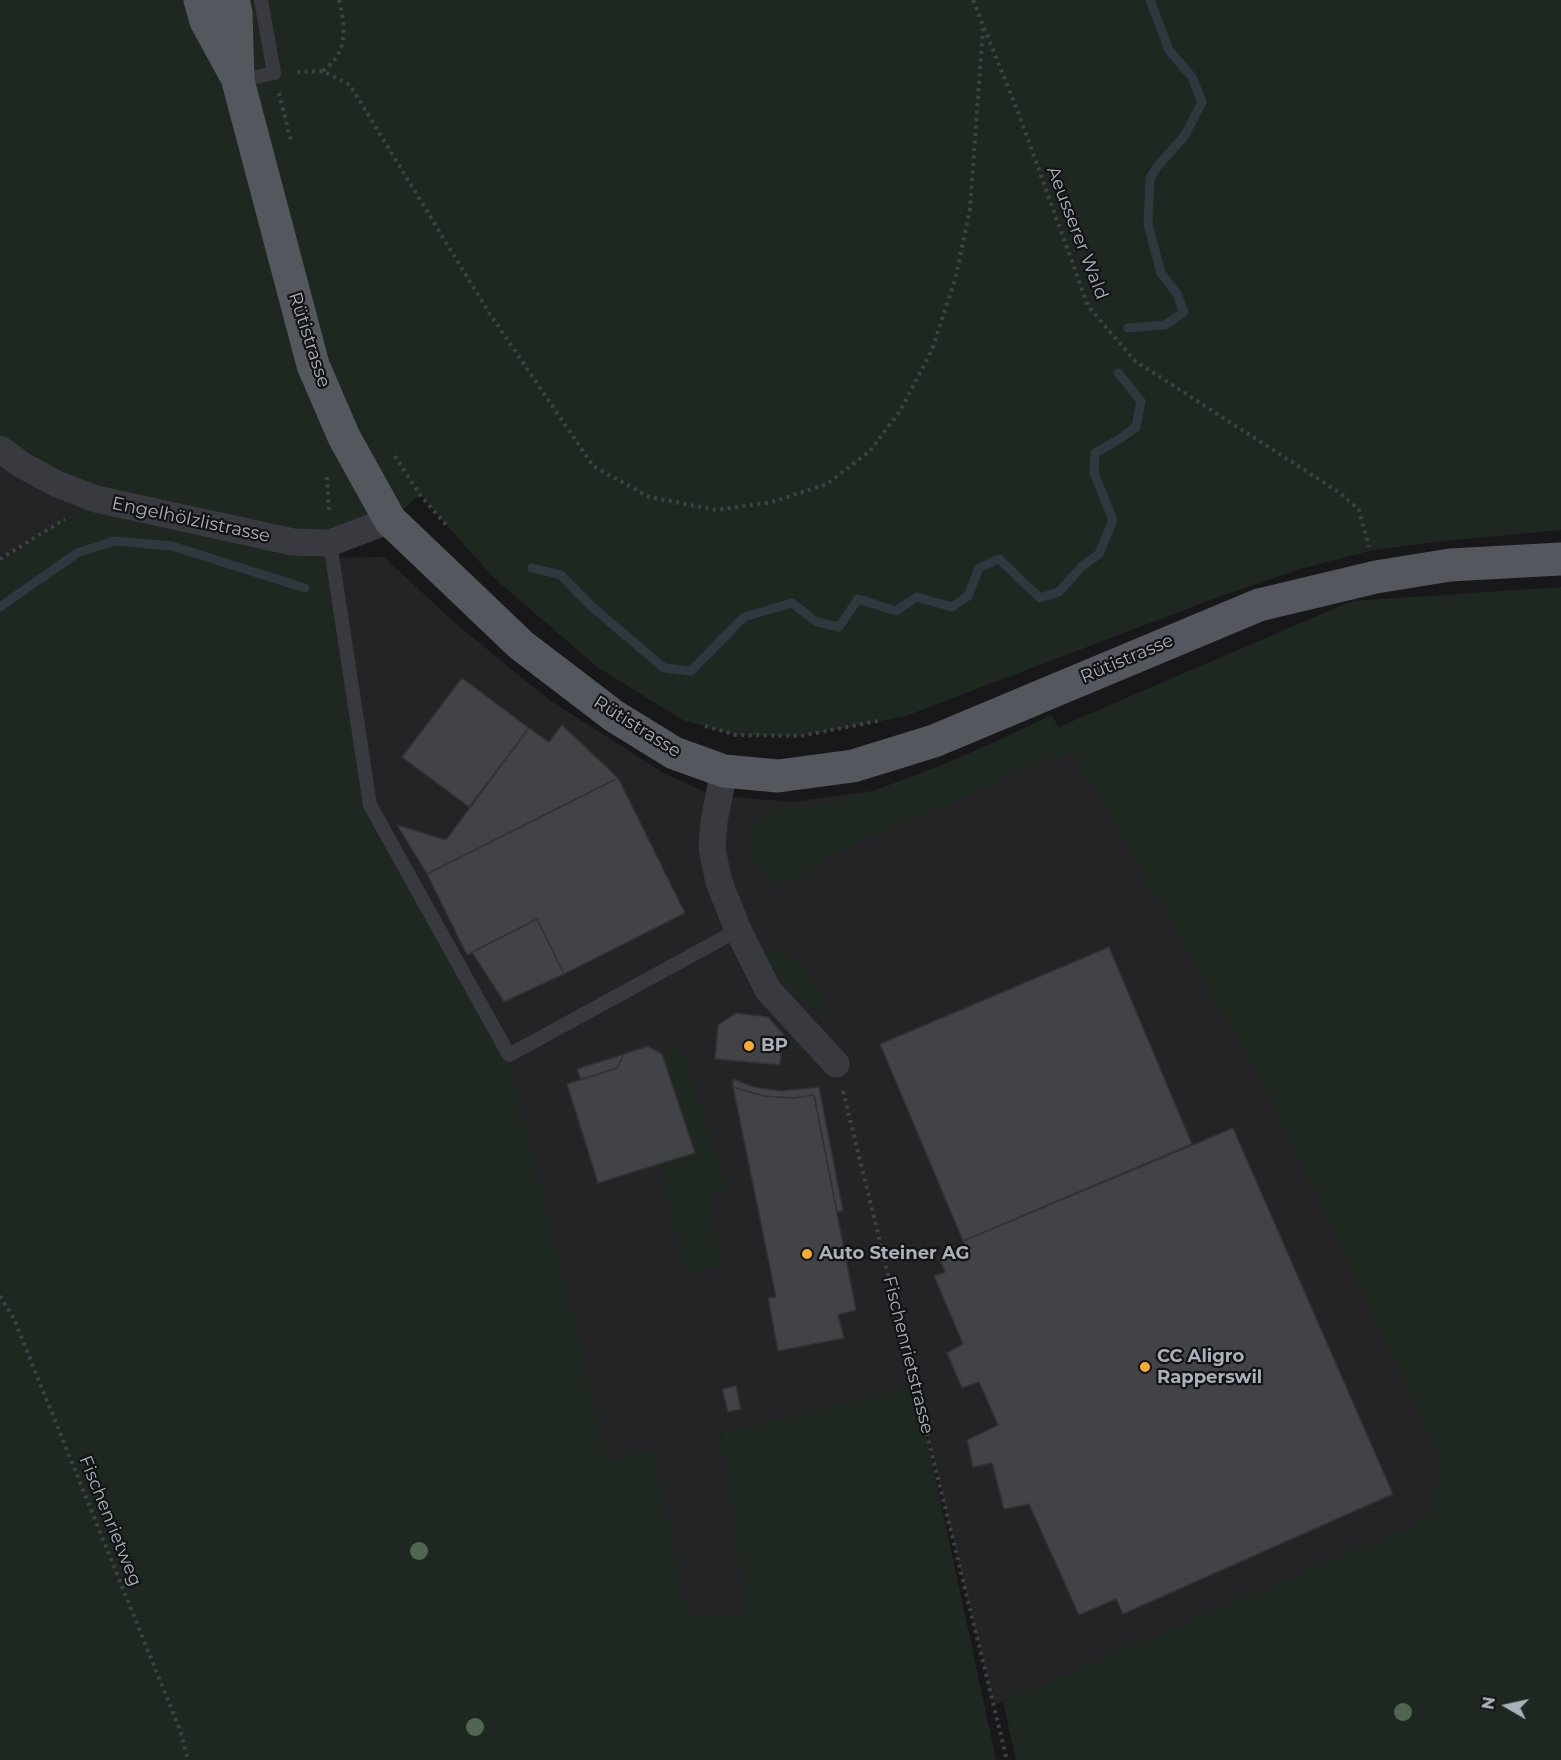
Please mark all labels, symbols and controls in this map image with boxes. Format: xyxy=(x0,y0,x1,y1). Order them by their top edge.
street label: Aeusserer Wald xyxy=(1042,163,1112,303)
street label: Rütistrasse xyxy=(283,290,335,390)
street label: Engelhölzlistrasse xyxy=(110,493,272,547)
street label: Rütistrasse xyxy=(1077,630,1177,688)
street label: Rütistrasse xyxy=(589,692,685,762)
place label: BP xyxy=(761,1035,788,1057)
marker: BP xyxy=(742,1039,756,1053)
place label: Auto Steiner AG xyxy=(819,1243,969,1265)
marker: Auto Steiner AG xyxy=(800,1247,814,1261)
street label: Fischenrietstrasse xyxy=(878,1274,938,1436)
place label: CC Aligro Rapperswil xyxy=(1157,1346,1262,1388)
marker: CC Aligro Rapperswil xyxy=(1138,1360,1152,1374)
street label: Fischenrietweg xyxy=(74,1453,146,1589)
north arrow xyxy=(1477,1676,1537,1736)
text: N xyxy=(1478,1695,1499,1711)

